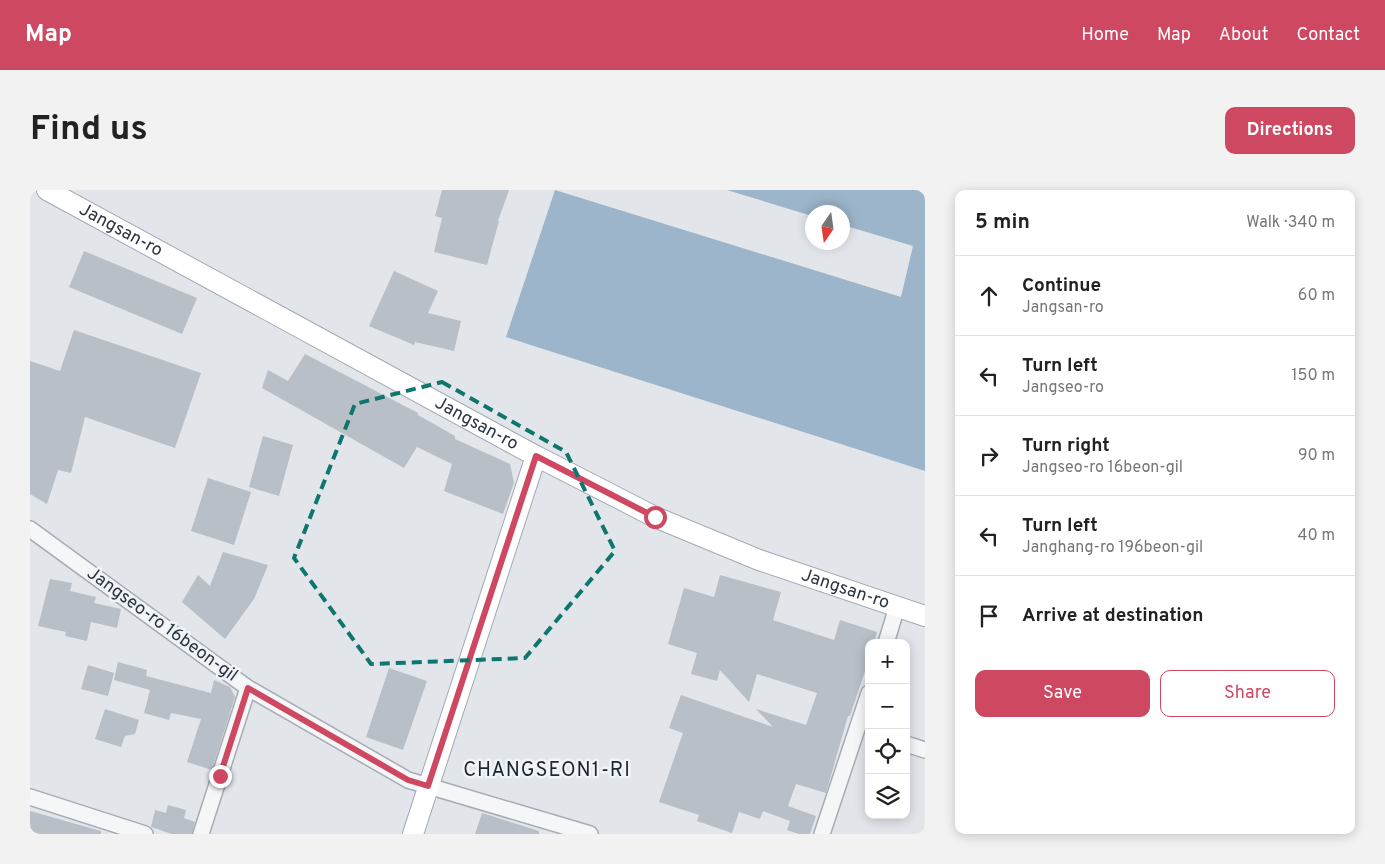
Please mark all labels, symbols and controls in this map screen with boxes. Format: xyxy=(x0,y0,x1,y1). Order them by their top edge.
text: Map xyxy=(25,20,72,50)
text: Home xyxy=(1081,24,1129,47)
text: Map xyxy=(1157,24,1191,47)
text: About xyxy=(1219,24,1268,47)
text: Contact xyxy=(1296,24,1360,47)
button: Directions xyxy=(1225,107,1355,154)
text: Find us xyxy=(30,108,148,152)
street label: Jangsan-ro xyxy=(75,198,167,262)
north arrow xyxy=(805,205,850,250)
text: 5 min xyxy=(975,209,1030,236)
text: Walk · 340 m xyxy=(1246,213,1335,233)
text: Continue xyxy=(1022,274,1101,298)
icon: ahead xyxy=(975,282,1003,310)
text: 60 m xyxy=(1298,286,1335,306)
text: Jangsan-ro xyxy=(1022,298,1104,318)
text: Turn left xyxy=(1022,354,1098,378)
icon: left xyxy=(975,362,1003,390)
text: 150 m xyxy=(1292,366,1335,386)
text: Jangseo-ro xyxy=(1022,378,1104,398)
street label: Jangsan-ro xyxy=(431,392,522,456)
text: Turn right xyxy=(1022,434,1110,458)
icon: right xyxy=(975,442,1003,470)
text: 90 m xyxy=(1298,446,1335,466)
text: Jangseo-ro 16beon-gil xyxy=(1022,458,1183,478)
route start xyxy=(644,506,667,529)
text: Turn left xyxy=(1022,514,1098,538)
icon: left xyxy=(975,522,1003,550)
text: 40 m xyxy=(1297,526,1335,546)
text: Janghang-ro 196beon-gil xyxy=(1022,538,1203,558)
street label: Jangseo-ro 16beon-gil xyxy=(82,562,242,688)
street label: Jangsan-ro xyxy=(798,564,893,615)
icon: arrive xyxy=(975,602,1003,630)
text: Arrive at destination xyxy=(1022,604,1203,628)
map controls xyxy=(865,639,910,819)
button: + xyxy=(865,639,910,684)
button: Save xyxy=(975,670,1150,717)
button: Share xyxy=(1160,670,1335,717)
button: − xyxy=(865,684,910,729)
button: locate xyxy=(865,729,910,774)
district label: CHANGSEON1-RI xyxy=(463,758,631,784)
route end xyxy=(209,765,232,788)
button: layers xyxy=(865,774,910,819)

